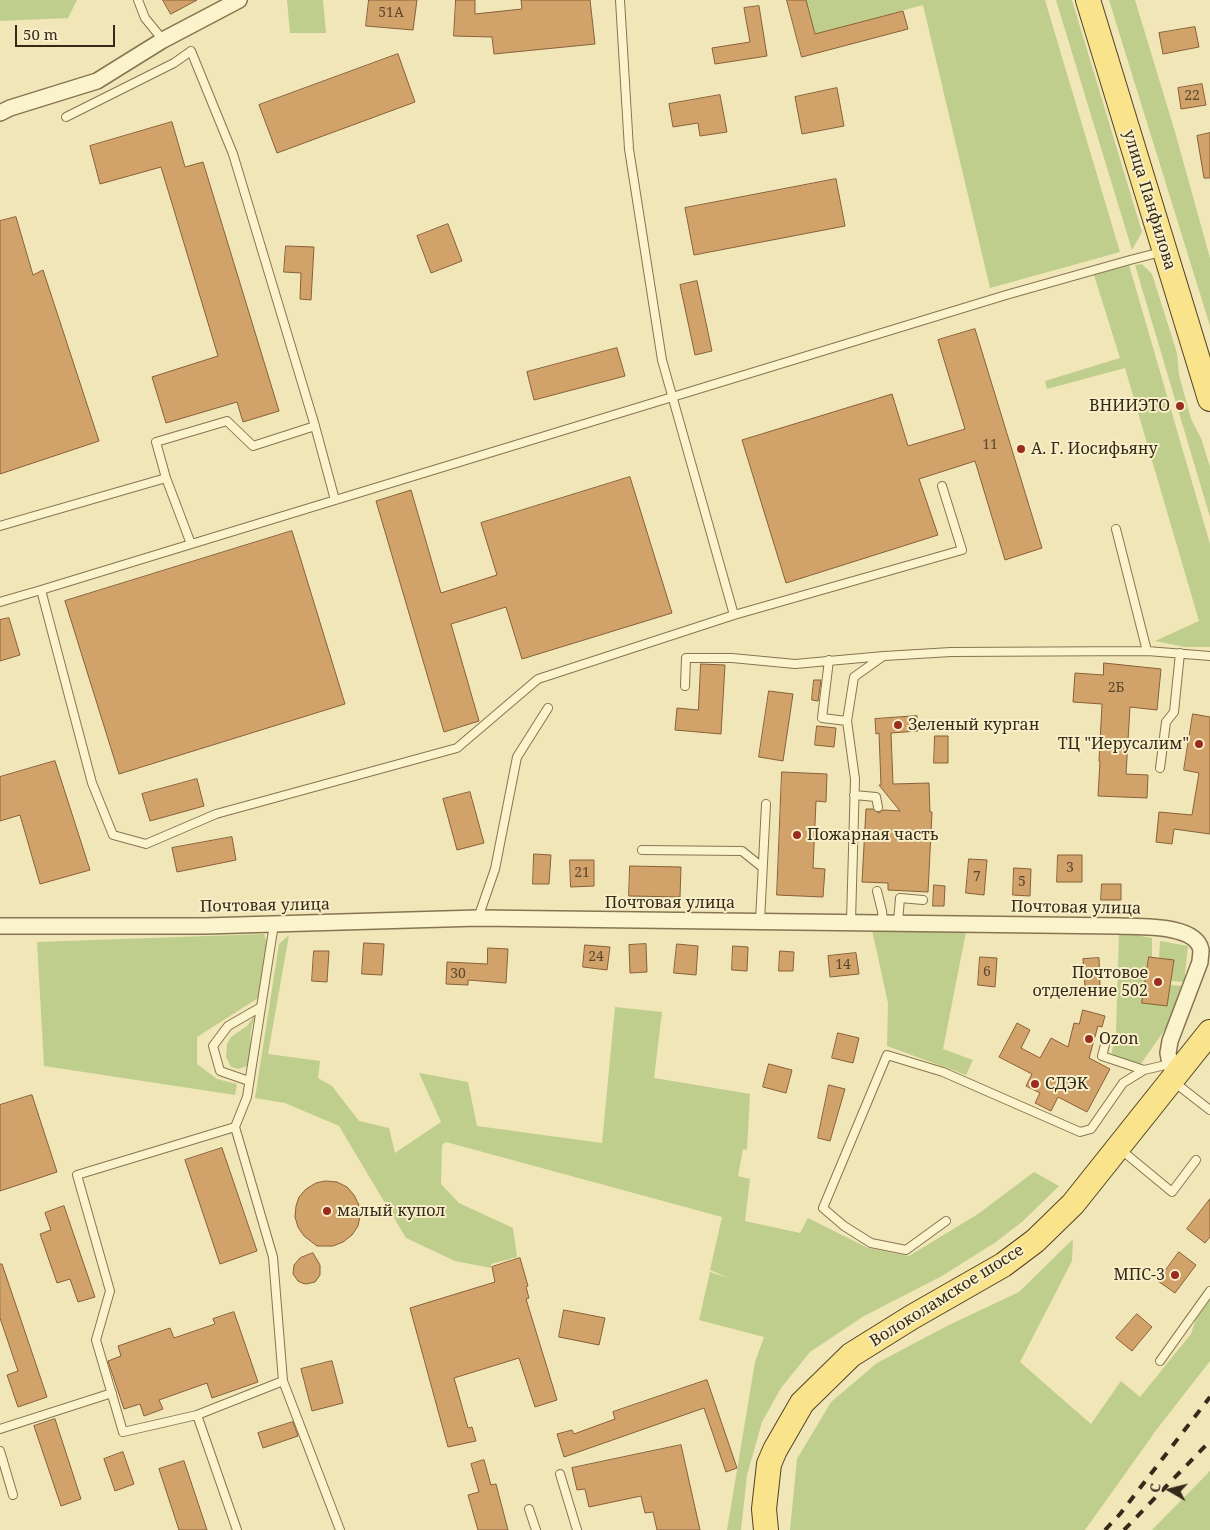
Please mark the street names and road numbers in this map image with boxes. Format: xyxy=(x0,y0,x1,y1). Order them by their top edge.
street label: улица Панфилова xyxy=(1119,128,1179,272)
street label: Почтовая улица xyxy=(605,893,735,913)
street label: Почтовая улица xyxy=(200,895,330,917)
street label: Почтовая улица xyxy=(1011,897,1141,919)
street label: Волоколамское шоссе xyxy=(867,1241,1027,1351)

